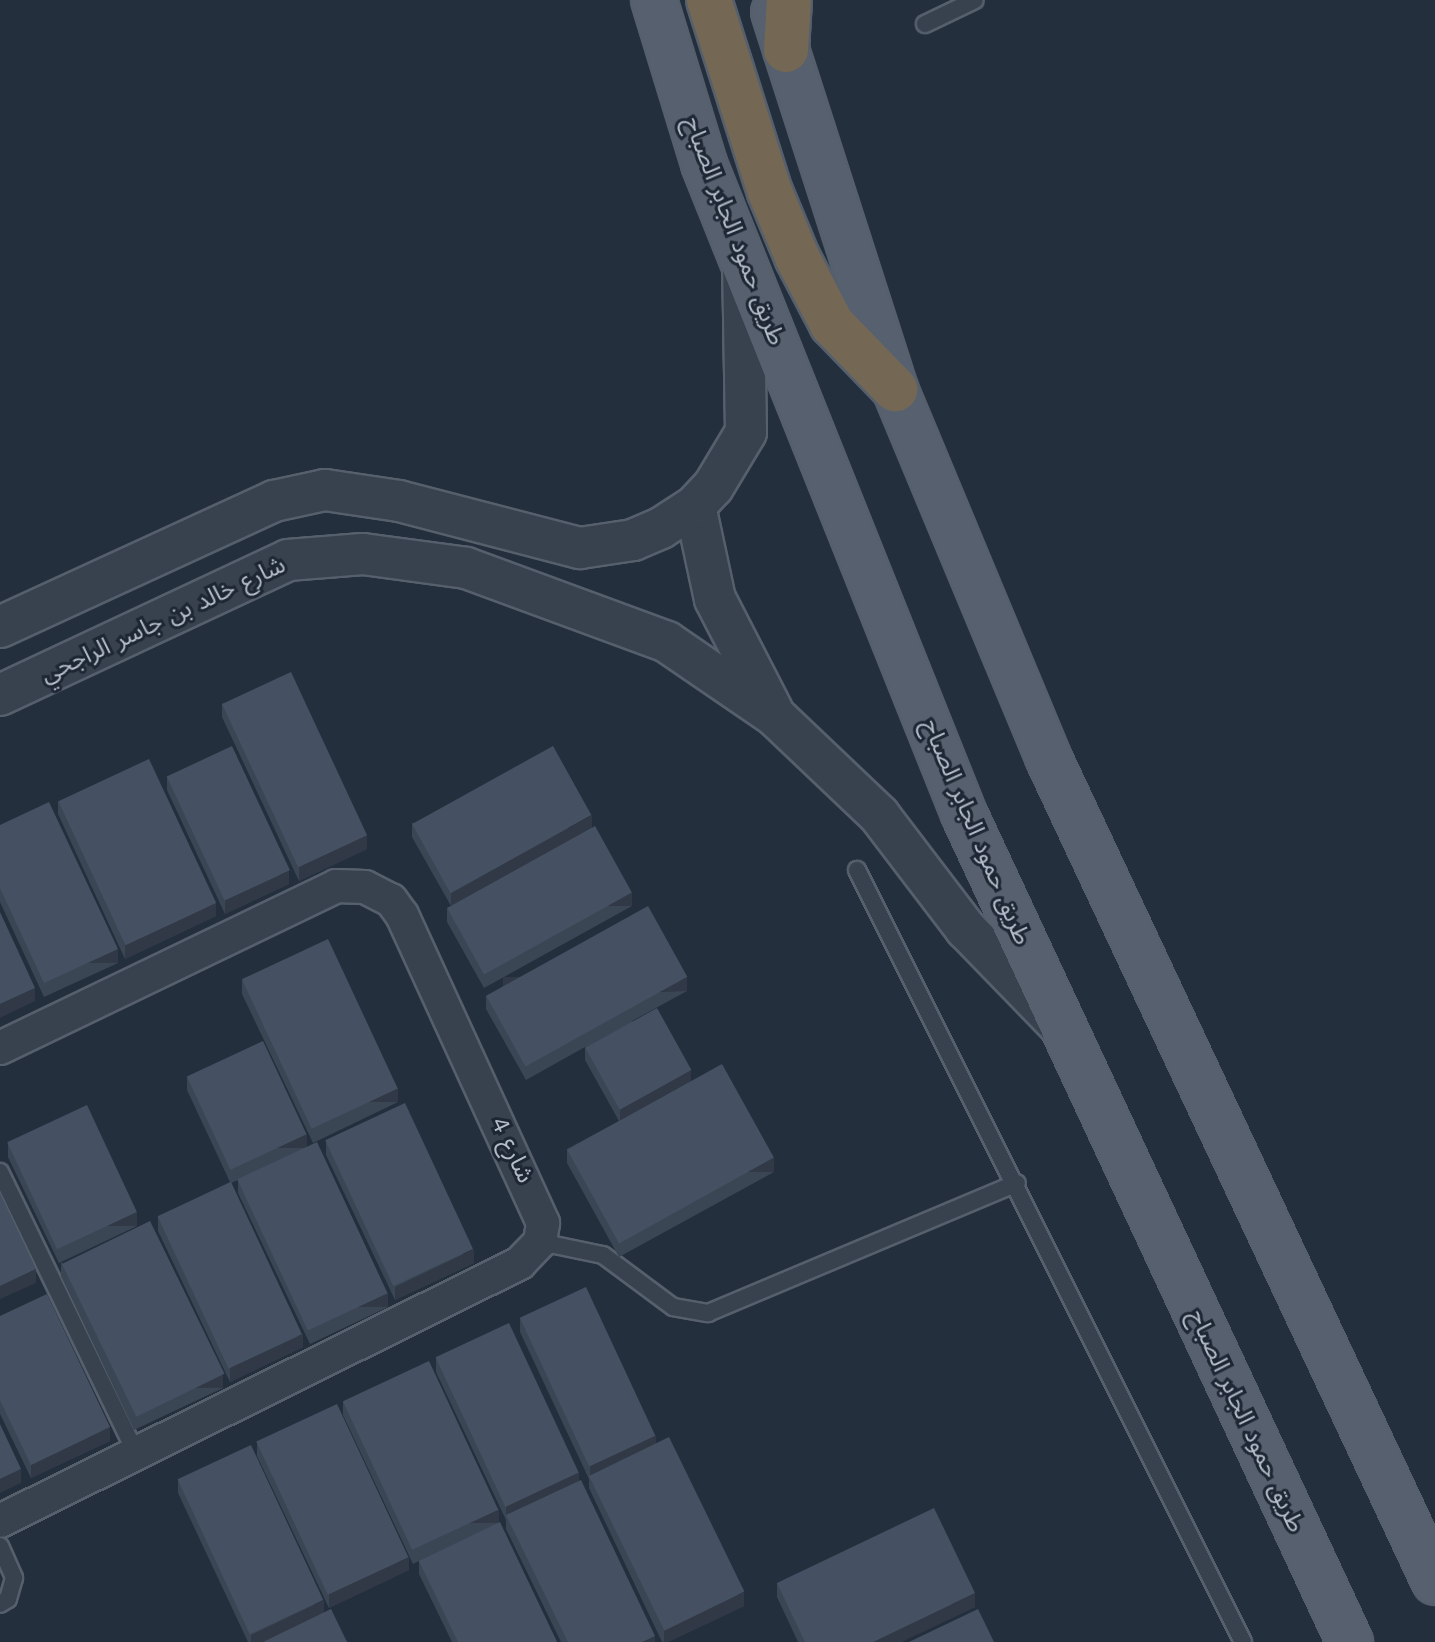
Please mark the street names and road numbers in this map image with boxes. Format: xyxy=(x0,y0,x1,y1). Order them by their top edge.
street label: طريق حمود الجابر الصباح xyxy=(677,113,791,349)
street label: شارع خالد بن جاسر الراجحي xyxy=(36,551,290,689)
street label: طريق حمود الجابر الصباح xyxy=(915,715,1037,949)
street label: شارع 4 xyxy=(484,1112,540,1188)
street label: طريق حمود الجابر الصباح xyxy=(1182,1305,1310,1537)

